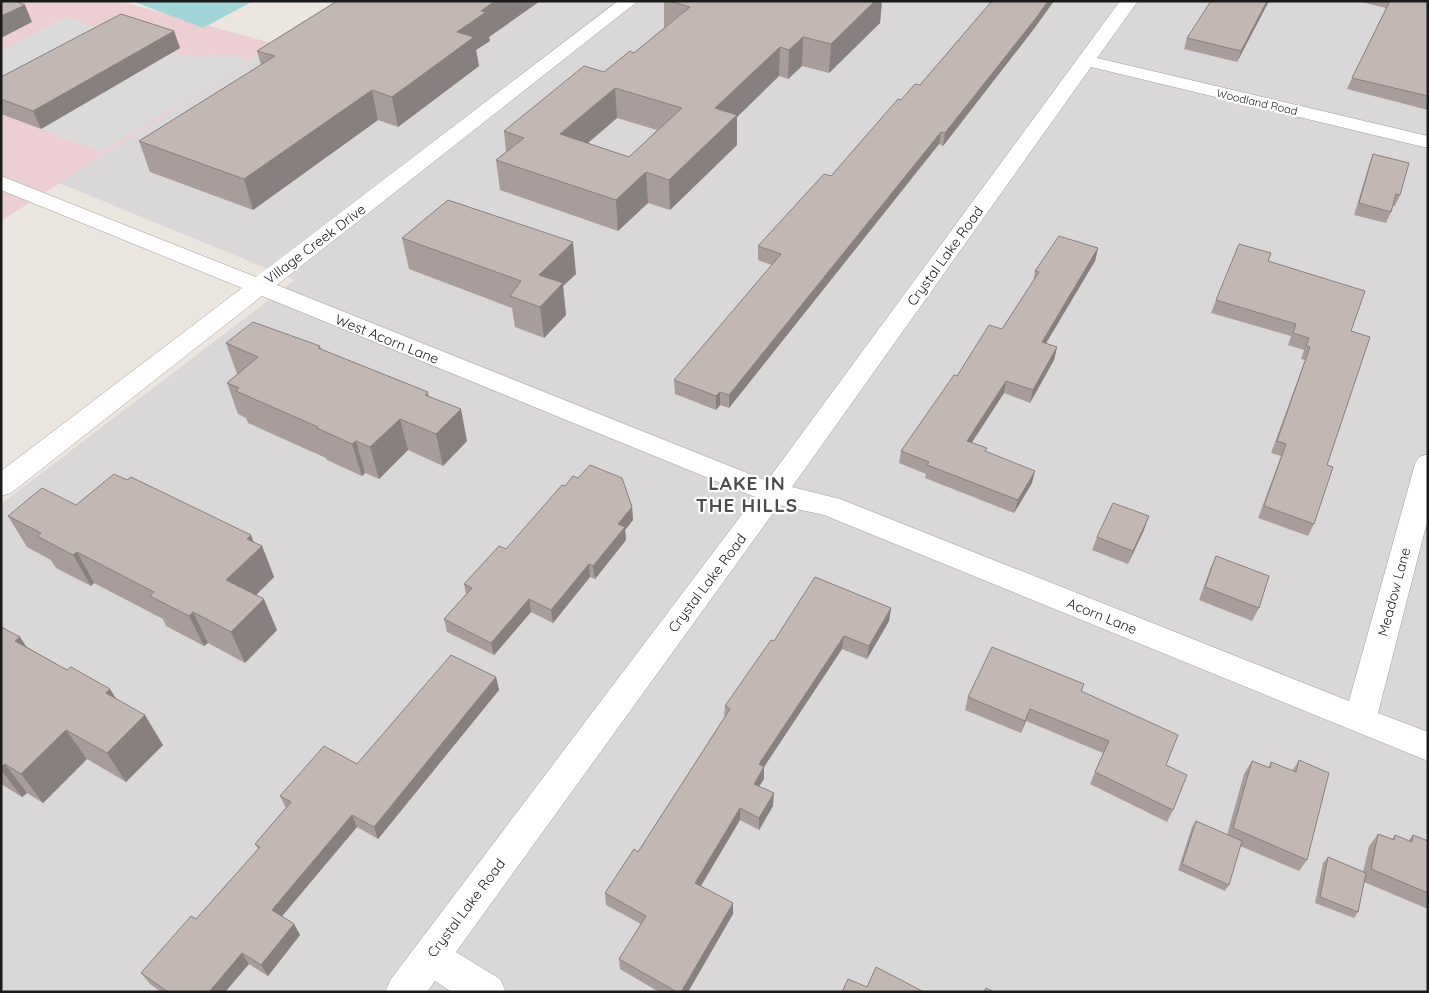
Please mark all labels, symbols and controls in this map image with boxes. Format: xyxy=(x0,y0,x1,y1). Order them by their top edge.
street label: Woodland Road xyxy=(1215,86,1299,118)
street label: Village Creek Drive xyxy=(261,200,369,288)
street label: Crystal Lake Road xyxy=(903,203,987,309)
street label: West Acorn Lane xyxy=(332,310,442,368)
district label: LAKE IN THE HILLS xyxy=(696,471,798,517)
street label: Crystal Lake Road xyxy=(664,530,750,636)
street label: Meadow Lane xyxy=(1373,546,1415,638)
street label: Acorn Lane xyxy=(1064,594,1140,638)
street label: Crystal Lake Road xyxy=(423,855,509,961)

